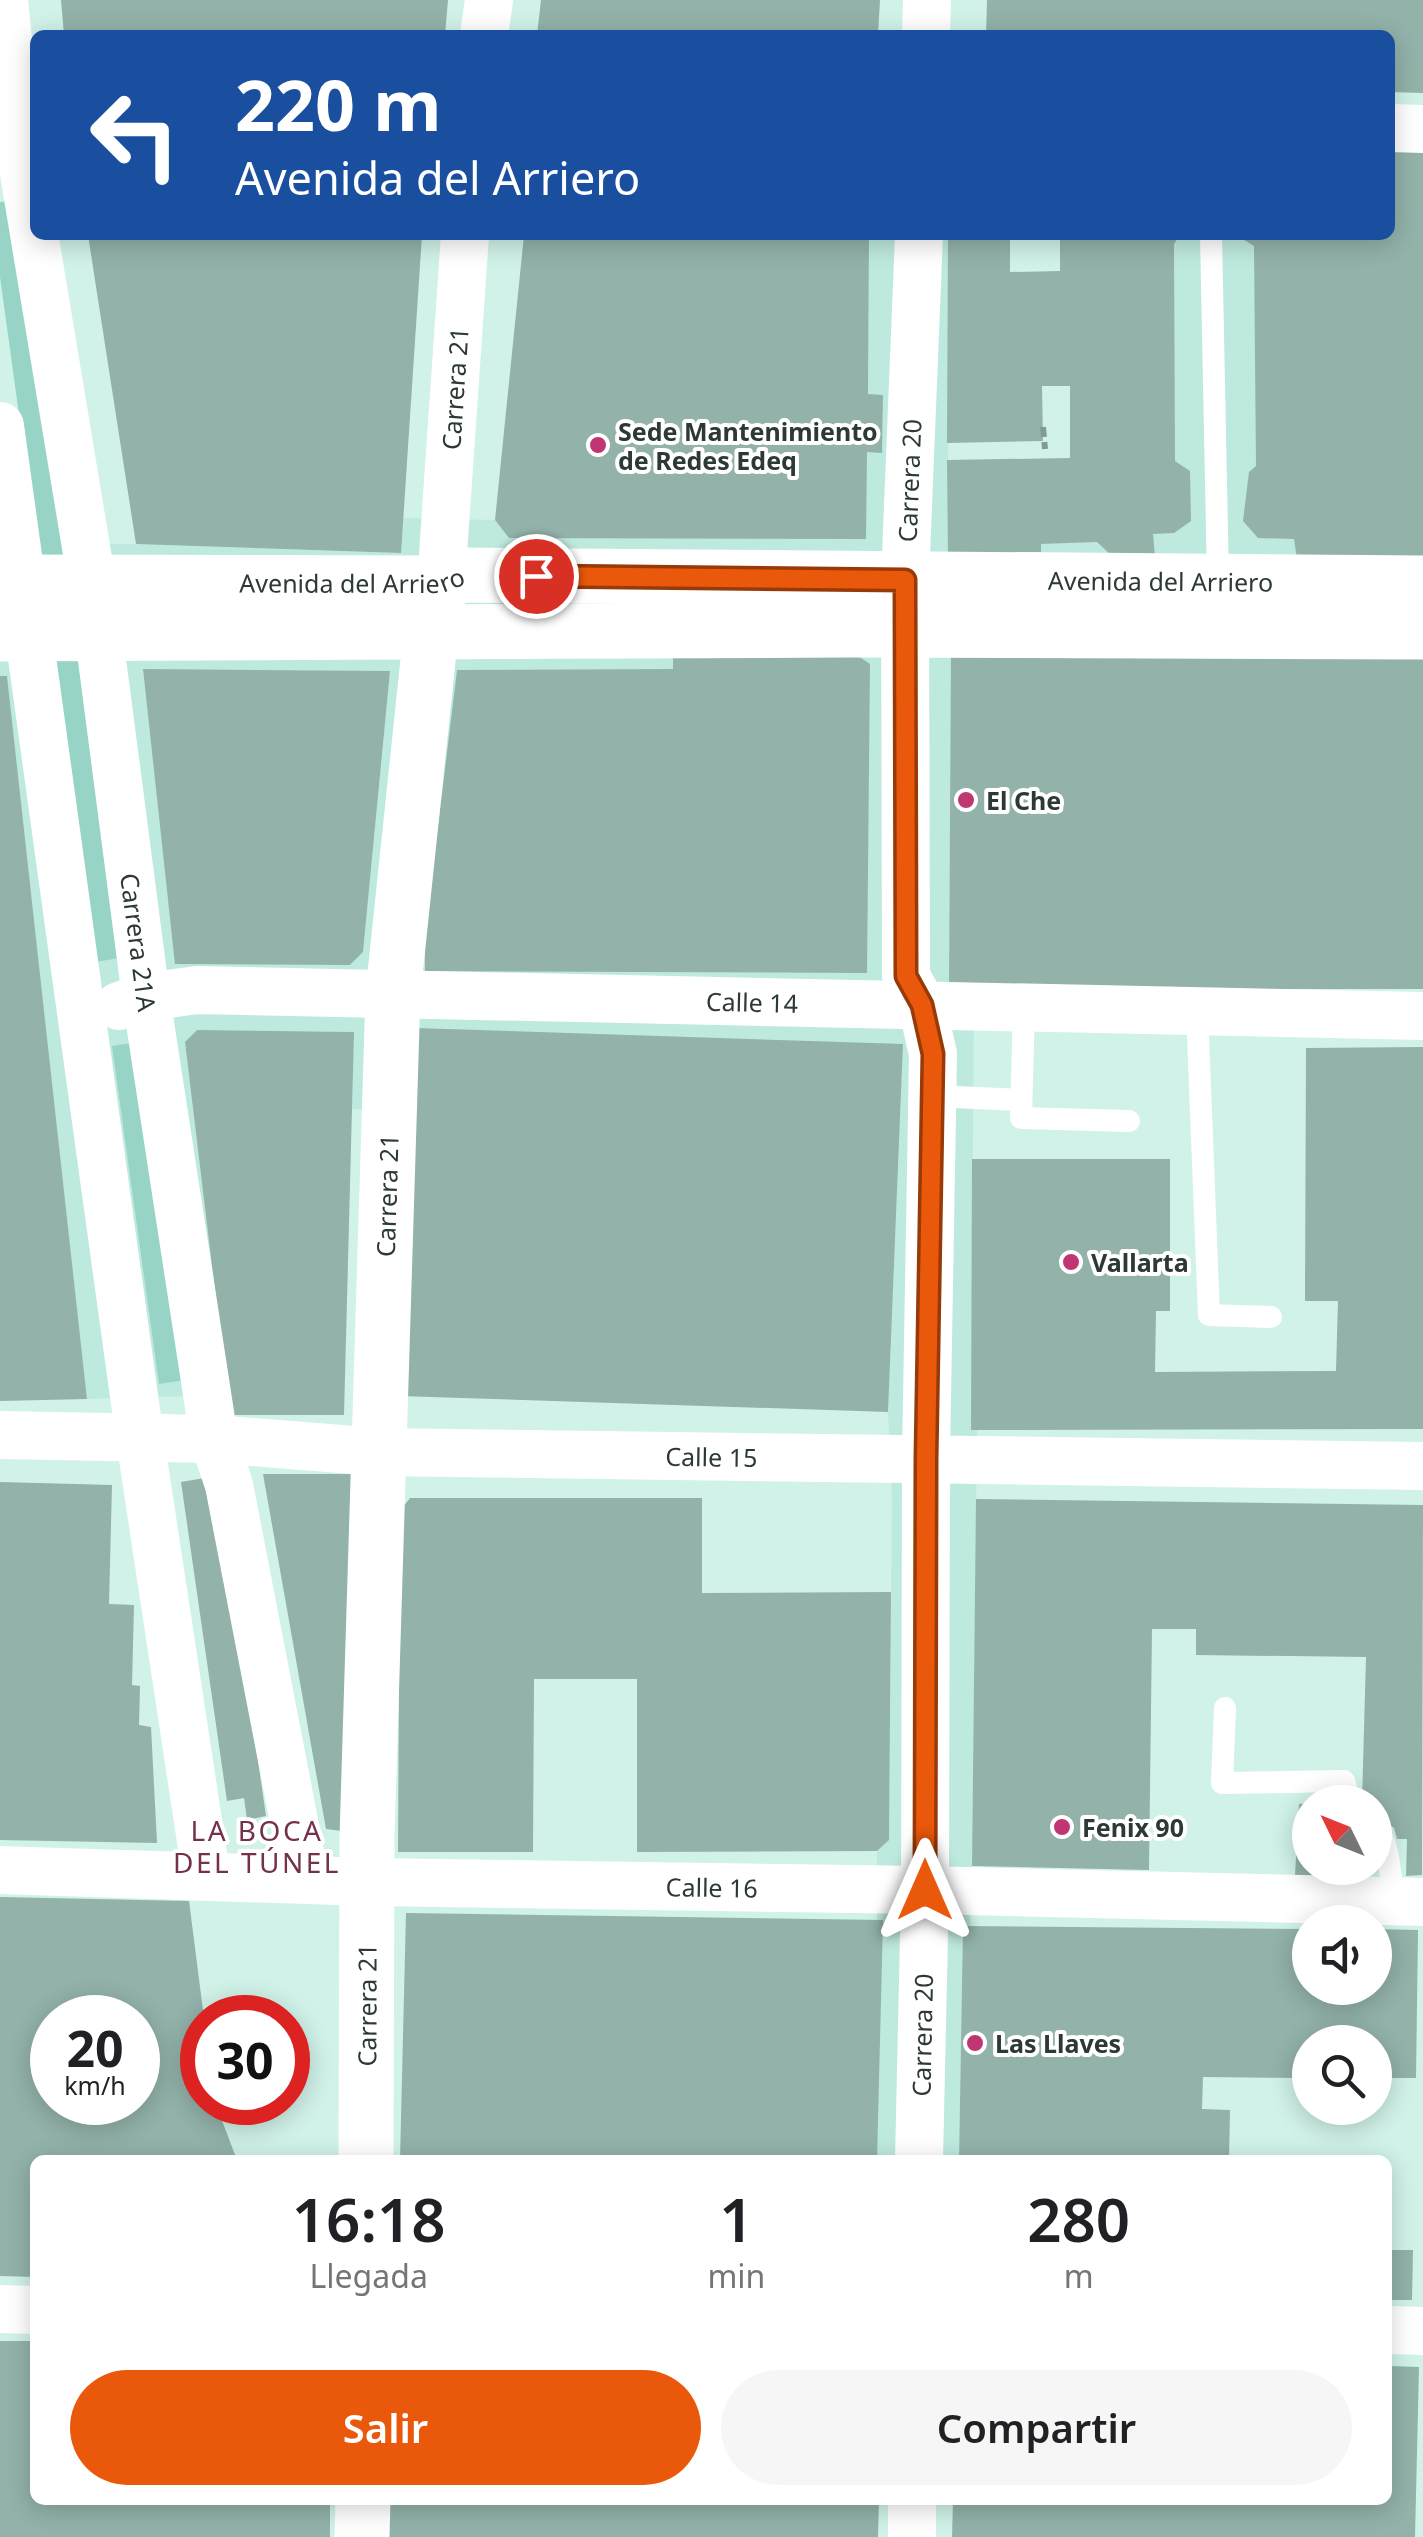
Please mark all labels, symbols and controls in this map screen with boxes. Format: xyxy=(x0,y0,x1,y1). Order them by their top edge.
text: 220 m xyxy=(235,56,442,152)
icon: left xyxy=(70,70,200,200)
text: Avenida del Arriero xyxy=(235,147,640,208)
street label: Carrera 21 xyxy=(433,326,476,451)
place label: Sede Mantenimiento de Redes Edeq xyxy=(618,414,878,477)
street label: Carrera 20 xyxy=(890,418,929,543)
marker: Sede Mantenimiento de Redes Edeq xyxy=(587,434,609,456)
pin xyxy=(494,534,579,619)
icon: arrive xyxy=(509,549,564,604)
street label: Avenida del Arriero xyxy=(239,559,469,600)
street label: Avenida del Arriero xyxy=(1048,563,1273,599)
place label: El Che xyxy=(986,783,1061,817)
marker: El Che xyxy=(955,789,977,811)
street label: Carrera 21A xyxy=(113,871,165,1014)
street label: Calle 14 xyxy=(706,984,798,1020)
street label: Carrera 21 xyxy=(368,1133,406,1257)
place label: Vallarta xyxy=(1091,1245,1189,1279)
marker: Vallarta xyxy=(1060,1251,1082,1273)
street label: Calle 15 xyxy=(665,1439,758,1474)
north arrow xyxy=(1292,1785,1392,1885)
map controls xyxy=(1292,1785,1392,2125)
place label: Fenix 90 xyxy=(1082,1810,1184,1844)
district label: LA BOCA DEL TÚNEL xyxy=(173,1811,341,1881)
marker: Fenix 90 xyxy=(1051,1816,1073,1838)
position arrow xyxy=(873,1838,977,1942)
street label: Calle 16 xyxy=(666,1869,758,1905)
button: sound xyxy=(1292,1905,1392,2005)
street label: Carrera 21 xyxy=(349,1943,384,2067)
street label: Carrera 20 xyxy=(903,1973,940,2097)
speed limit sign: 30 xyxy=(180,1995,310,2125)
text: 20 xyxy=(66,2014,124,2082)
button: search xyxy=(1292,2025,1392,2125)
place label: Las Llaves xyxy=(995,2026,1121,2060)
marker: Las Llaves xyxy=(964,2032,986,2054)
text: km/h xyxy=(64,2068,126,2102)
text: 16:18 xyxy=(292,2178,446,2260)
text: 1 xyxy=(719,2178,754,2260)
text: 280 xyxy=(1027,2178,1130,2260)
text: Llegada xyxy=(310,2254,428,2297)
text: min xyxy=(707,2254,765,2297)
text: m xyxy=(1064,2254,1094,2297)
button: Salir xyxy=(70,2370,701,2485)
button: Compartir xyxy=(721,2370,1352,2485)

